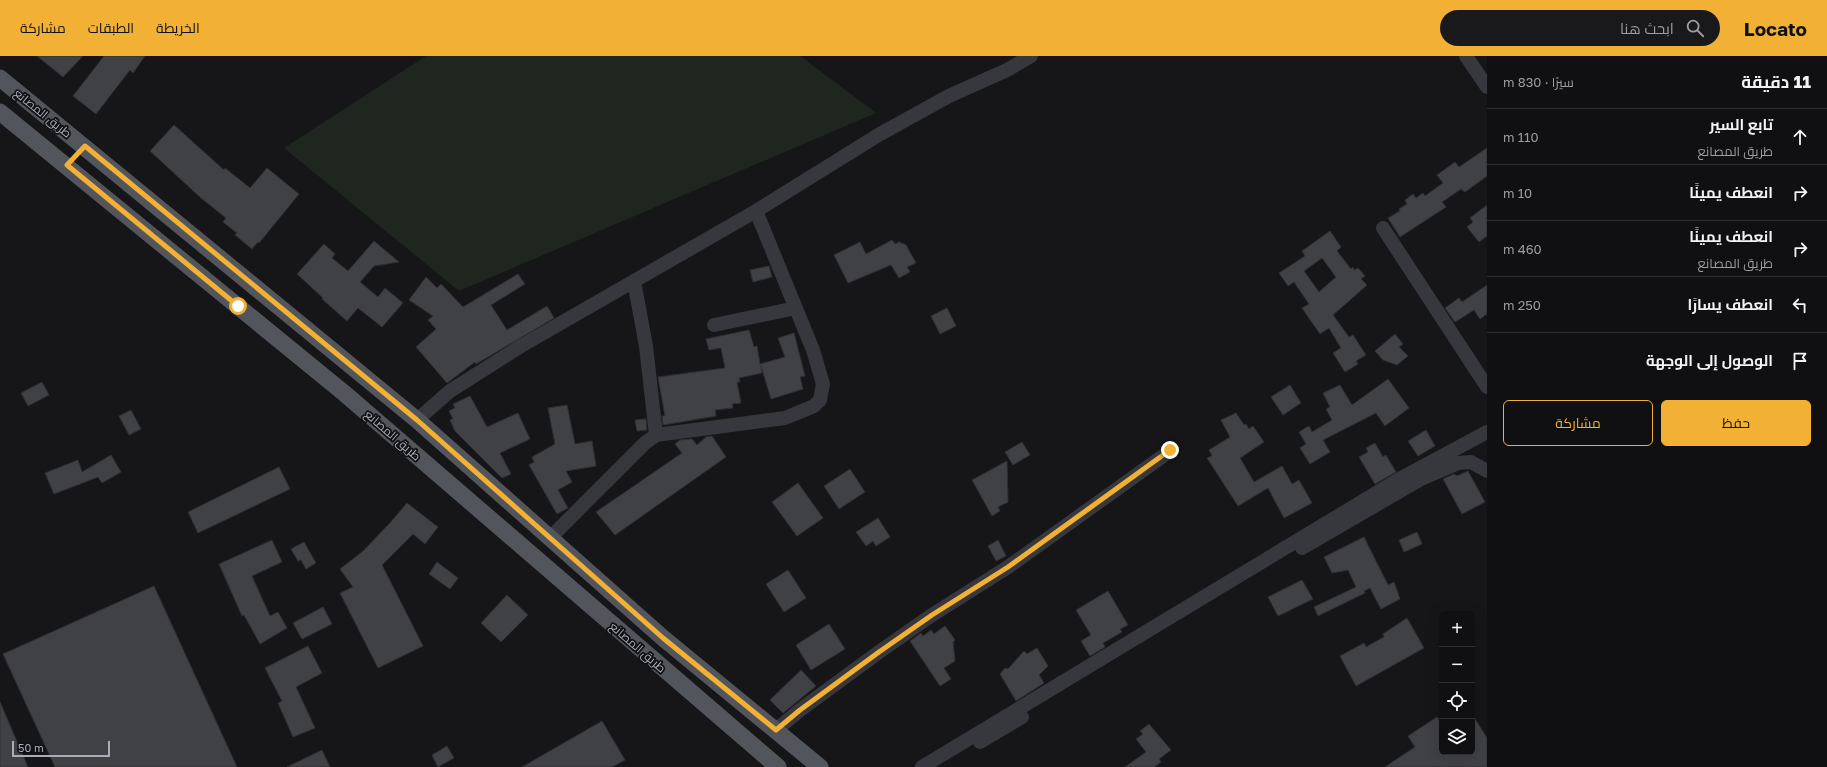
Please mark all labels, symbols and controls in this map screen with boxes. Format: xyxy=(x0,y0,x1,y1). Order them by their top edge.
search box xyxy=(1440,10,1720,46)
icon: search xyxy=(1684,17,1706,39)
text: Locato xyxy=(1744,17,1807,40)
text: مشاركة xyxy=(20,19,66,36)
text: الطبقات xyxy=(88,19,134,36)
text: الخريطة xyxy=(156,19,200,36)
text: ابحث هنا xyxy=(1620,19,1674,37)
text: 11 دقيقة xyxy=(1741,71,1811,92)
text: سيرًا · 830 m xyxy=(1503,74,1574,90)
street label: طريق المصانع xyxy=(11,85,75,142)
text: تابع السير xyxy=(1710,115,1773,133)
icon: ahead xyxy=(1789,126,1811,148)
text: 110 m xyxy=(1503,129,1538,145)
text: طريق المصانع xyxy=(1698,143,1773,159)
icon: right xyxy=(1789,182,1811,204)
text: انعطف يمينًا xyxy=(1689,183,1773,201)
text: 10 m xyxy=(1503,185,1532,201)
text: انعطف يمينًا xyxy=(1689,227,1773,245)
icon: right xyxy=(1789,238,1811,260)
text: 460 m xyxy=(1503,241,1542,257)
text: طريق المصانع xyxy=(1698,255,1773,271)
icon: left xyxy=(1789,294,1811,316)
text: انعطف يسارًا xyxy=(1687,295,1773,313)
route start xyxy=(229,297,247,315)
text: 250 m xyxy=(1503,297,1541,313)
icon: arrive xyxy=(1789,350,1811,372)
text: الوصول إلى الوجهة xyxy=(1646,351,1773,369)
button: مشاركة xyxy=(1503,400,1653,446)
button: حفظ xyxy=(1661,400,1811,446)
street label: طريق المصانع xyxy=(361,407,424,464)
route end xyxy=(1161,441,1179,459)
map controls xyxy=(1439,611,1475,755)
button: + xyxy=(1439,611,1475,647)
street label: طريق المصانع xyxy=(606,619,669,676)
button: − xyxy=(1439,647,1475,683)
button: locate xyxy=(1439,683,1475,719)
button: layers xyxy=(1439,719,1475,755)
scale bar xyxy=(12,739,110,758)
text: 50 m xyxy=(18,741,44,754)

